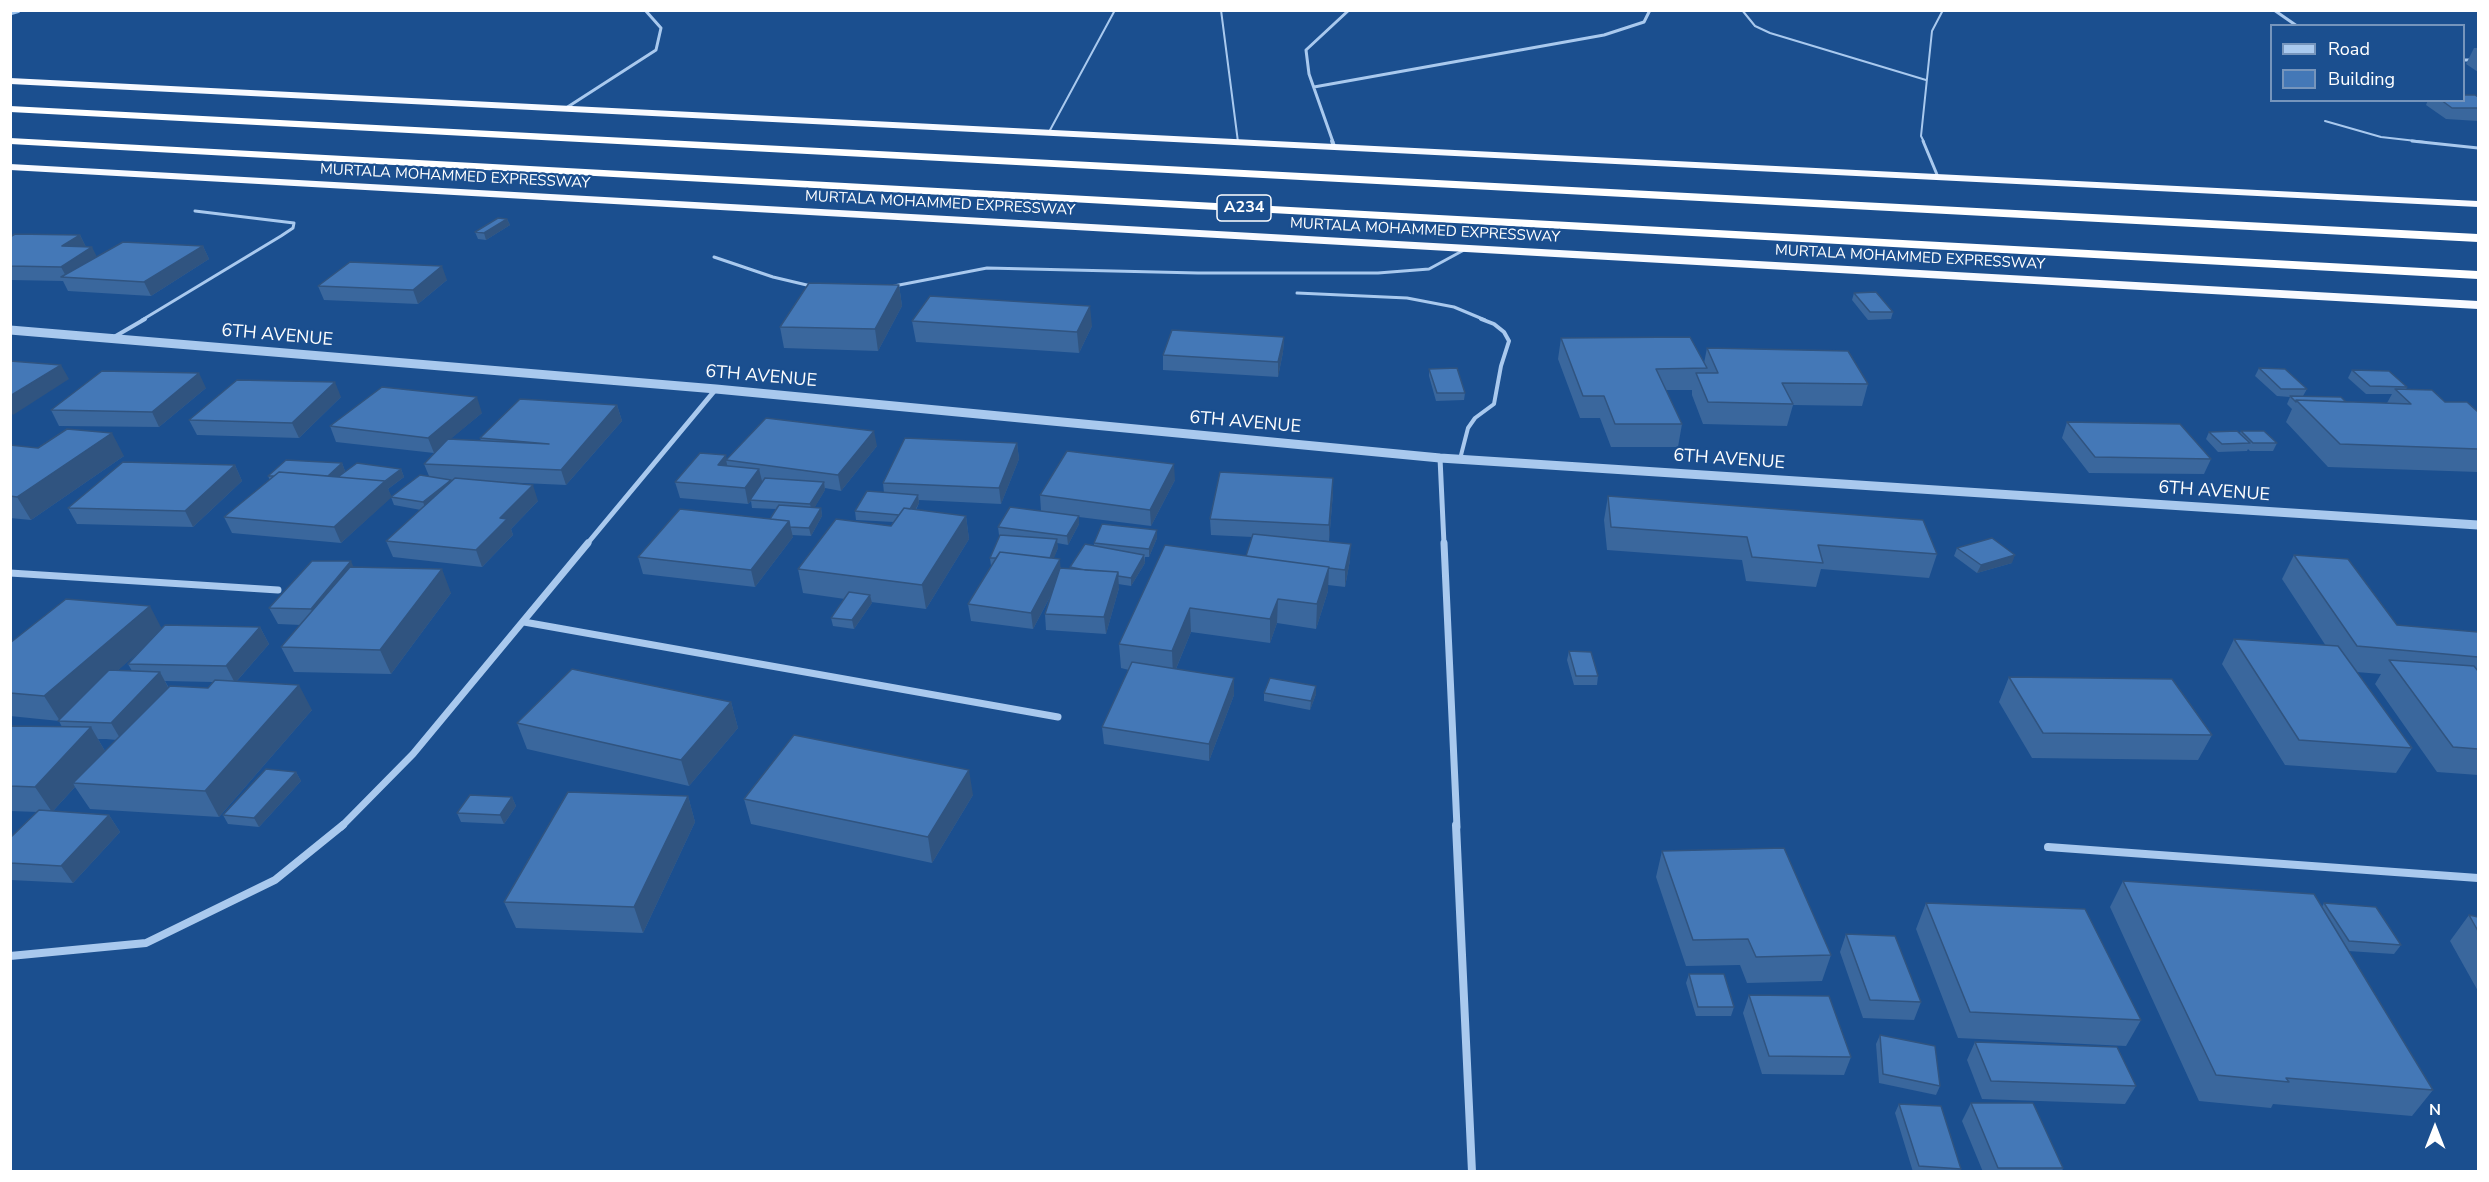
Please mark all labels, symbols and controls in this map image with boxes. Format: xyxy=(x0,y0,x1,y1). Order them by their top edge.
legend xyxy=(2270,24,2465,102)
text: Road xyxy=(2328,37,2370,61)
text: Building xyxy=(2328,67,2395,91)
street label: MURTALA MOHAMMED EXPRESSWAY xyxy=(320,161,590,193)
street label: MURTALA MOHAMMED EXPRESSWAY xyxy=(805,188,1075,220)
road number: A234 xyxy=(1217,195,1271,221)
street label: MURTALA MOHAMMED EXPRESSWAY xyxy=(1290,215,1560,247)
street label: MURTALA MOHAMMED EXPRESSWAY xyxy=(1775,242,2045,274)
street label: 6TH AVENUE xyxy=(220,320,334,352)
street label: 6TH AVENUE xyxy=(704,361,818,393)
street label: 6TH AVENUE xyxy=(1188,407,1302,439)
street label: 6TH AVENUE xyxy=(1672,445,1786,475)
street label: 6TH AVENUE xyxy=(2157,477,2271,507)
north arrow xyxy=(2405,1098,2465,1158)
text: N xyxy=(2429,1099,2441,1121)

